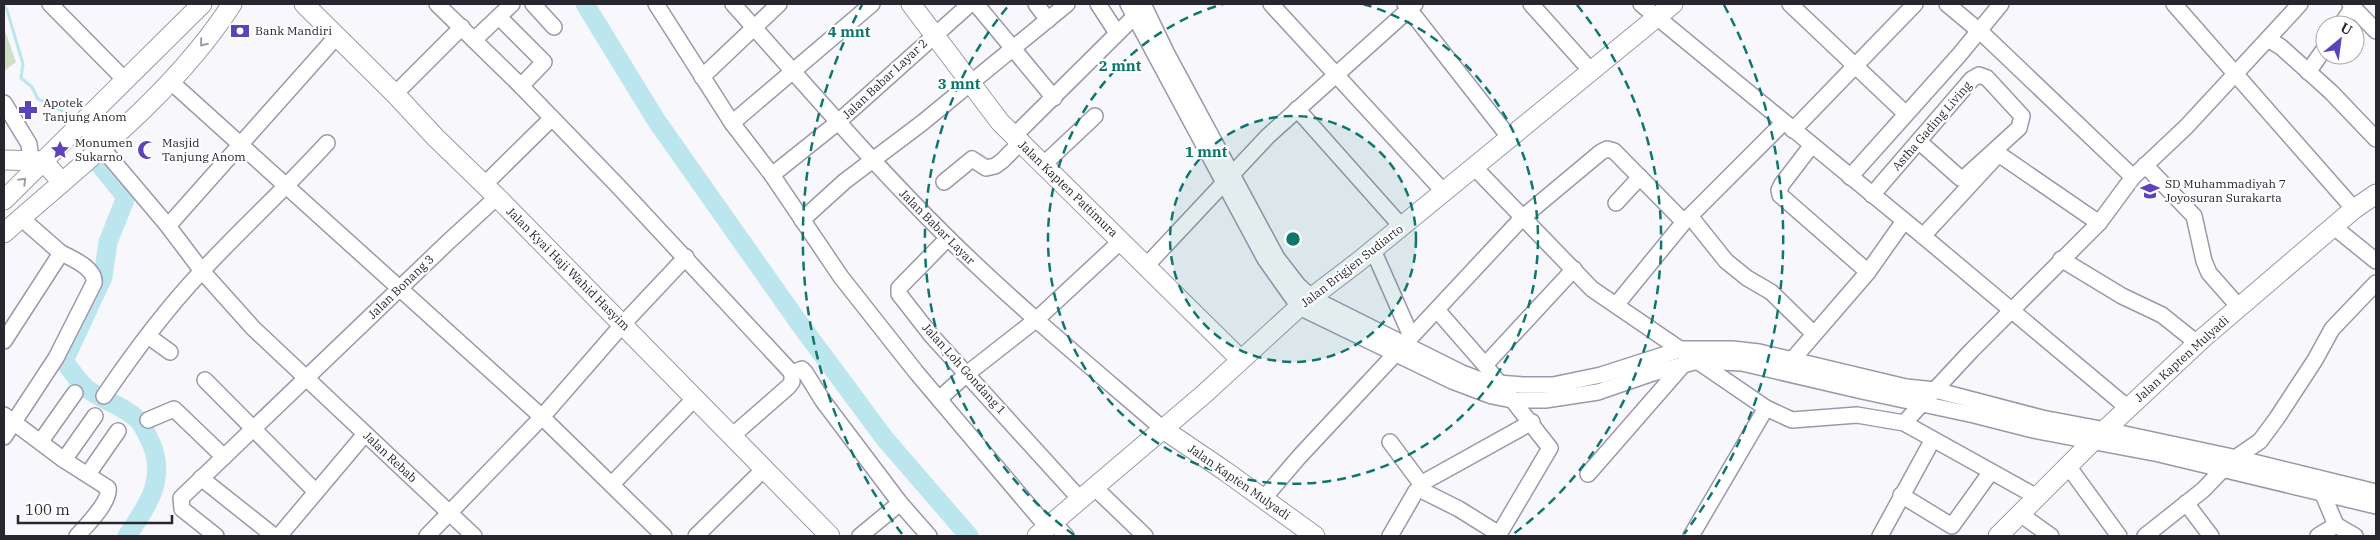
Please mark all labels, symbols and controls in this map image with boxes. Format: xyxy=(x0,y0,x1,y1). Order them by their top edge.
north arrow xyxy=(2315,15,2365,65)
text: U xyxy=(2337,18,2356,39)
bank icon: Bank Mandiri xyxy=(229,20,251,42)
text: 4 mnt xyxy=(828,22,871,41)
place label: Bank Mandiri xyxy=(255,23,332,38)
street label: Jalan Babar Layar 2 xyxy=(839,35,930,122)
one-way arrow xyxy=(199,37,208,46)
text: 2 mnt xyxy=(1099,56,1142,75)
text: 3 mnt xyxy=(938,74,981,93)
street label: Astha Gading Living xyxy=(1889,77,1975,174)
place label: Apotek Tanjung Anom xyxy=(43,95,127,124)
pharmacy icon: Apotek Tanjung Anom xyxy=(17,99,39,121)
place label: Monumen Sukarno xyxy=(75,135,133,164)
place label: Masjid Tanjung Anom xyxy=(162,135,246,164)
street label: Jalan Kapten Pattimura xyxy=(1015,137,1122,240)
place icon: Monumen Sukarno xyxy=(49,139,71,161)
mosque icon: Masjid Tanjung Anom xyxy=(136,139,158,161)
text: 1 mnt xyxy=(1185,142,1228,161)
place label: SD Muhammadiyah 7 Joyosuran Surakarta xyxy=(2165,176,2286,205)
one-way arrow xyxy=(17,178,26,187)
school or university icon: SD Muhammadiyah 7 Joyosuran Surakarta xyxy=(2139,180,2161,202)
street label: Jalan Babar Layar xyxy=(896,186,979,268)
street label: Jalan Kyai Haji Wahid Hasyim xyxy=(503,204,634,334)
street label: Jalan Brigjen Sudiarto xyxy=(1298,221,1406,310)
centre of rings xyxy=(1284,230,1302,248)
street label: Jalan Bonang 3 xyxy=(365,251,437,322)
street label: Jalan Kapten Mulyadi xyxy=(2132,312,2232,405)
street label: Jalan Loh Gondang 1 xyxy=(919,320,1009,417)
street label: Jalan Rebab xyxy=(360,428,420,485)
street label: Jalan Kapten Mulyadi xyxy=(1185,441,1293,523)
scale bar xyxy=(18,492,171,524)
text: 100 m xyxy=(25,500,70,519)

